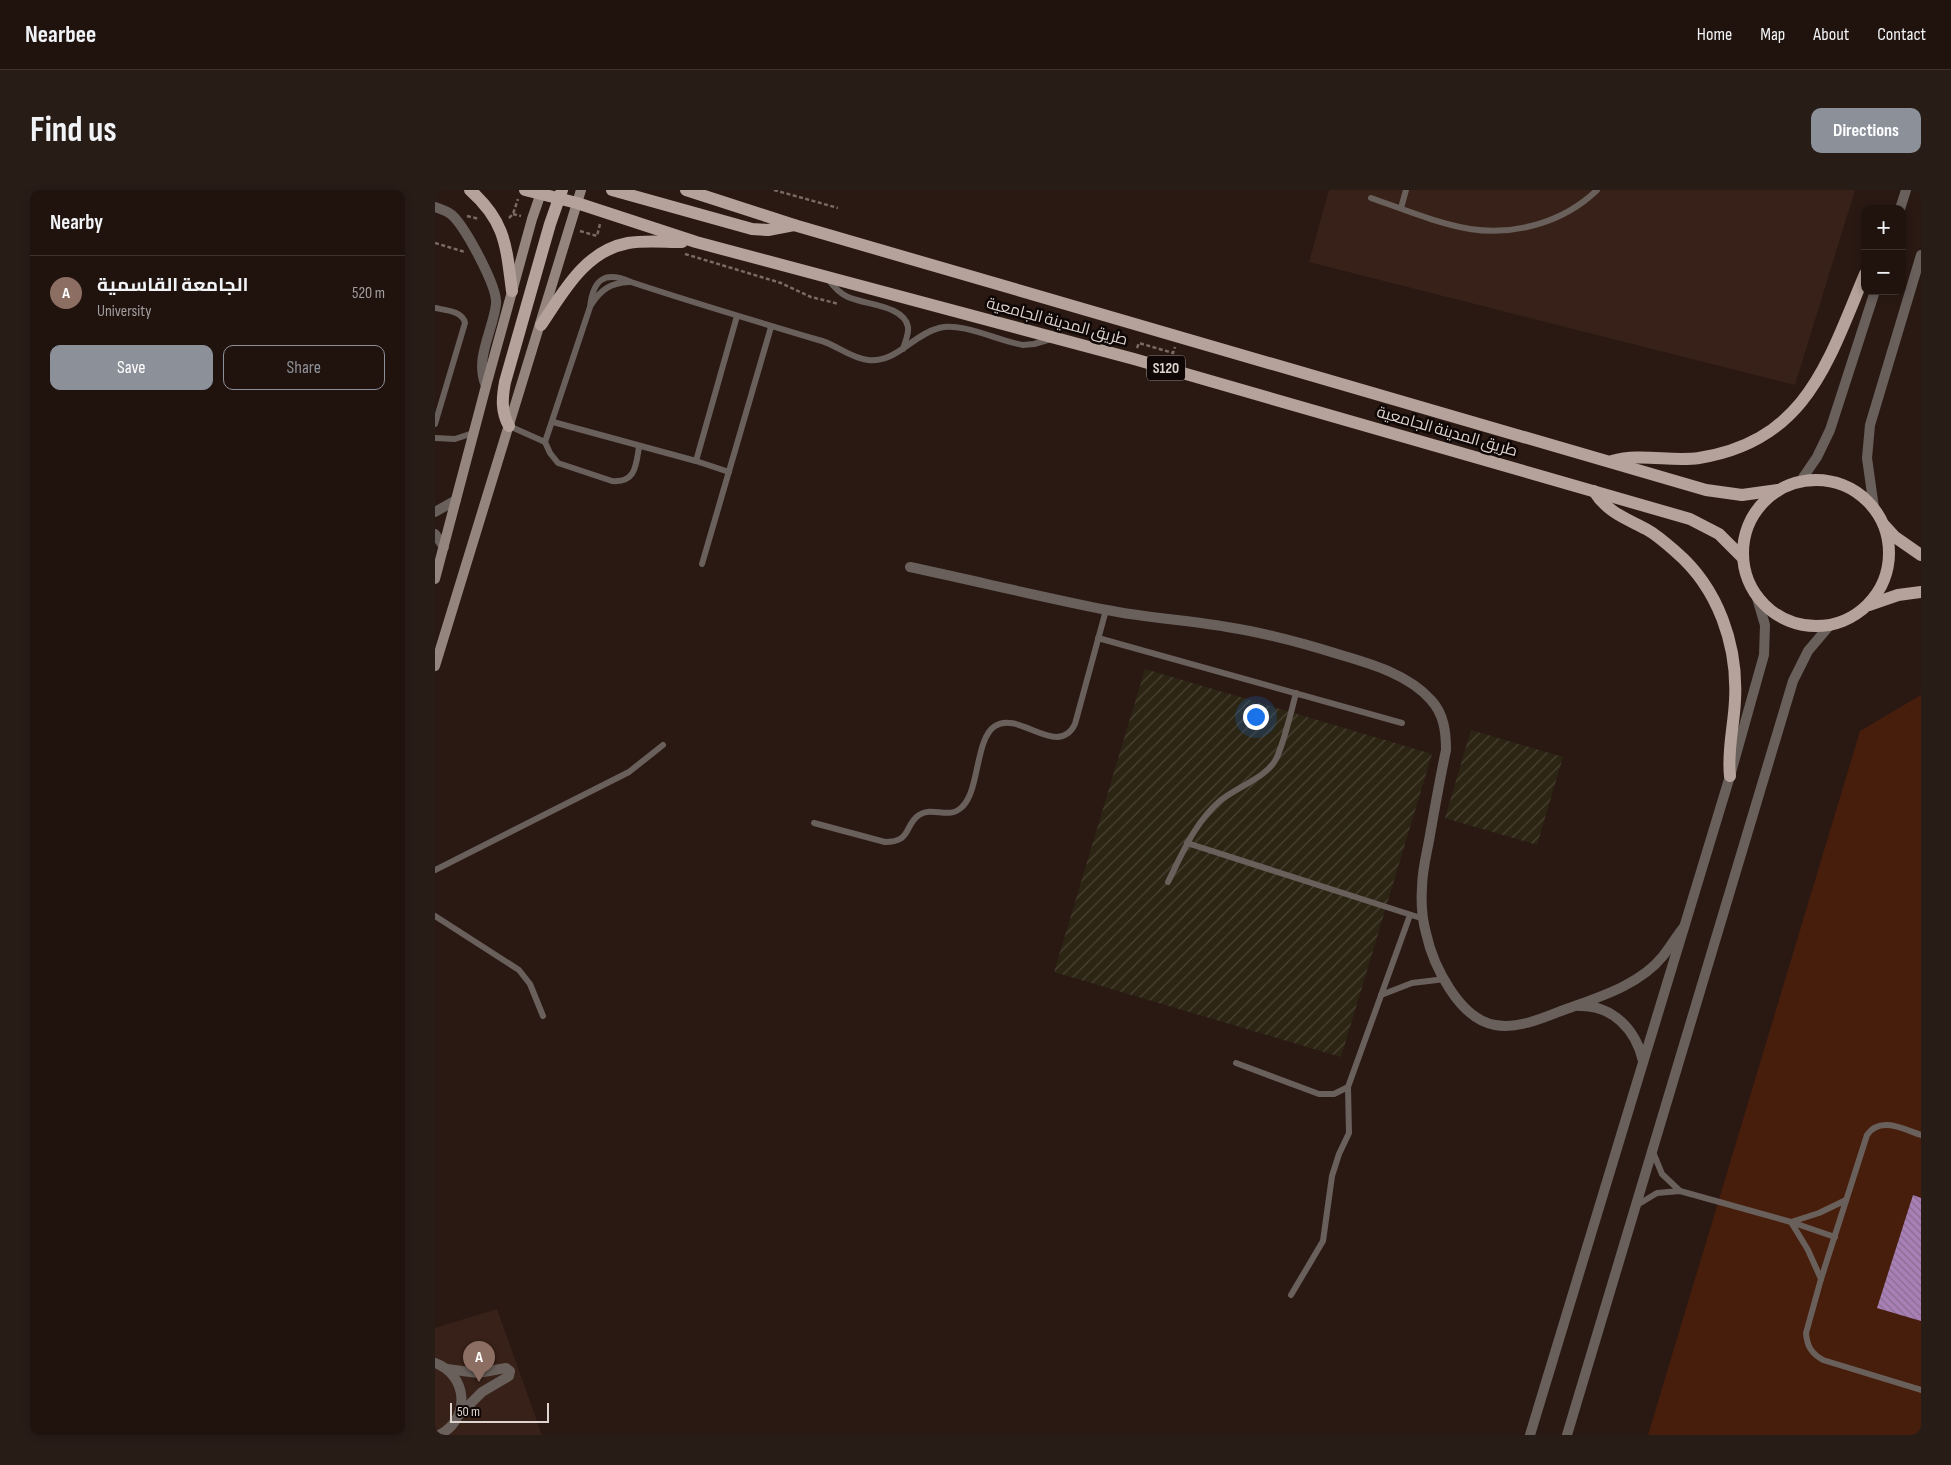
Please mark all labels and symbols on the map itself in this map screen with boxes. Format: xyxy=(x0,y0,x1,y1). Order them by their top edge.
street label: طريق المدينة الجامعية xyxy=(984,294,1130,350)
road number: S120 xyxy=(1147,356,1185,380)
street label: طريق المدينة الجامعية xyxy=(1374,403,1520,461)
your location xyxy=(1243,704,1269,730)
pin: A xyxy=(463,1341,495,1382)
scale bar xyxy=(450,1400,549,1423)

